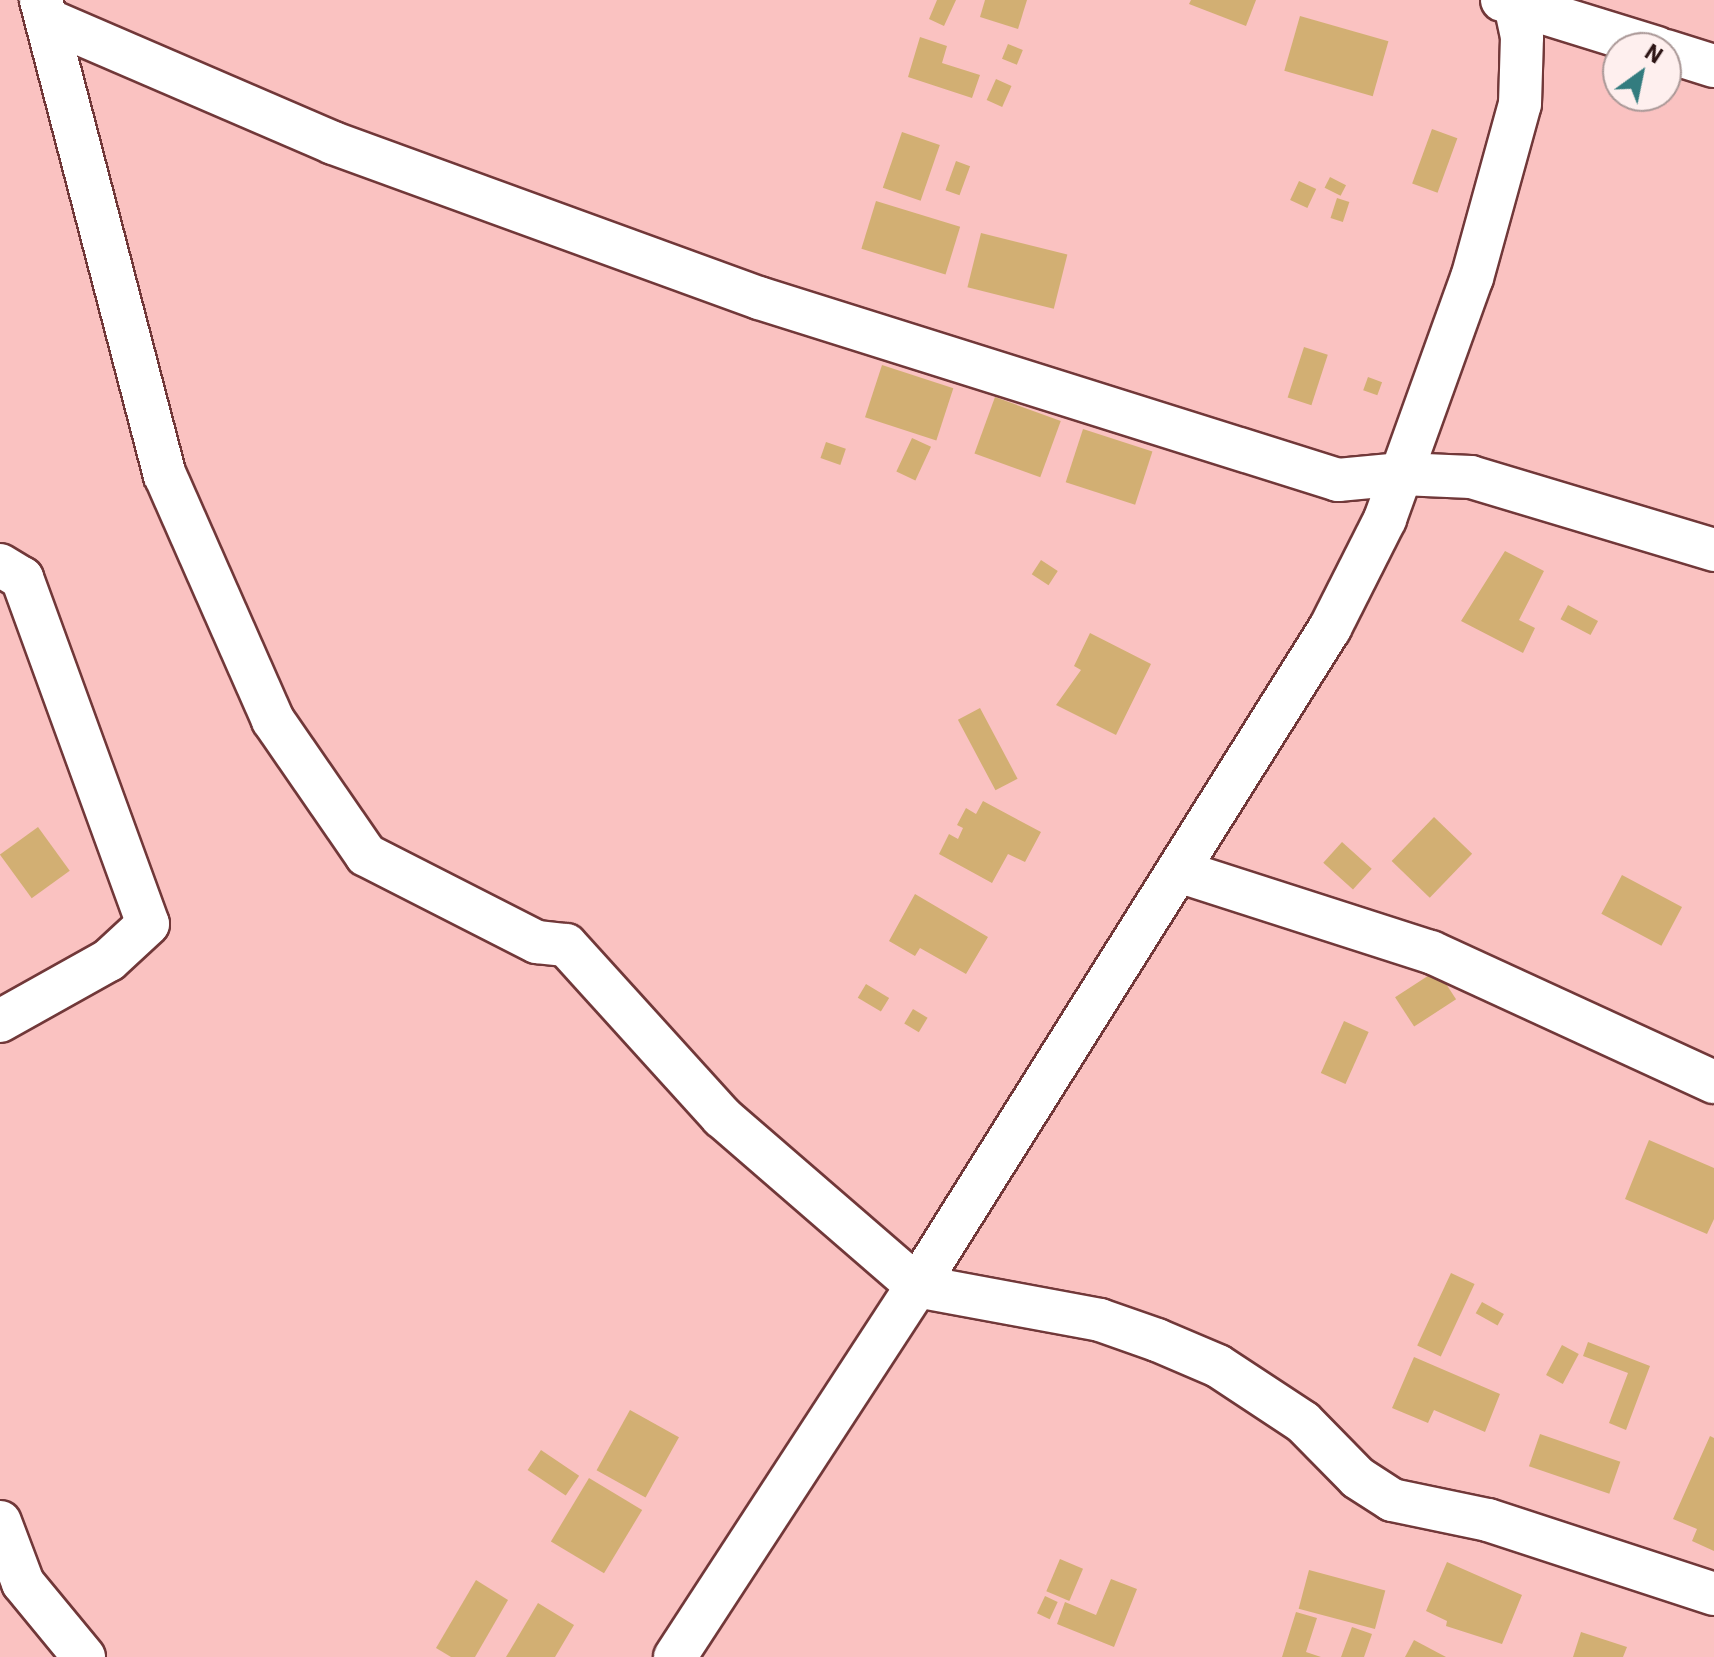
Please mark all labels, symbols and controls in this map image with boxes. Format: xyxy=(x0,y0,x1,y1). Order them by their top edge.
north arrow xyxy=(1602,32,1682,112)
text: N xyxy=(1640,37,1669,70)

